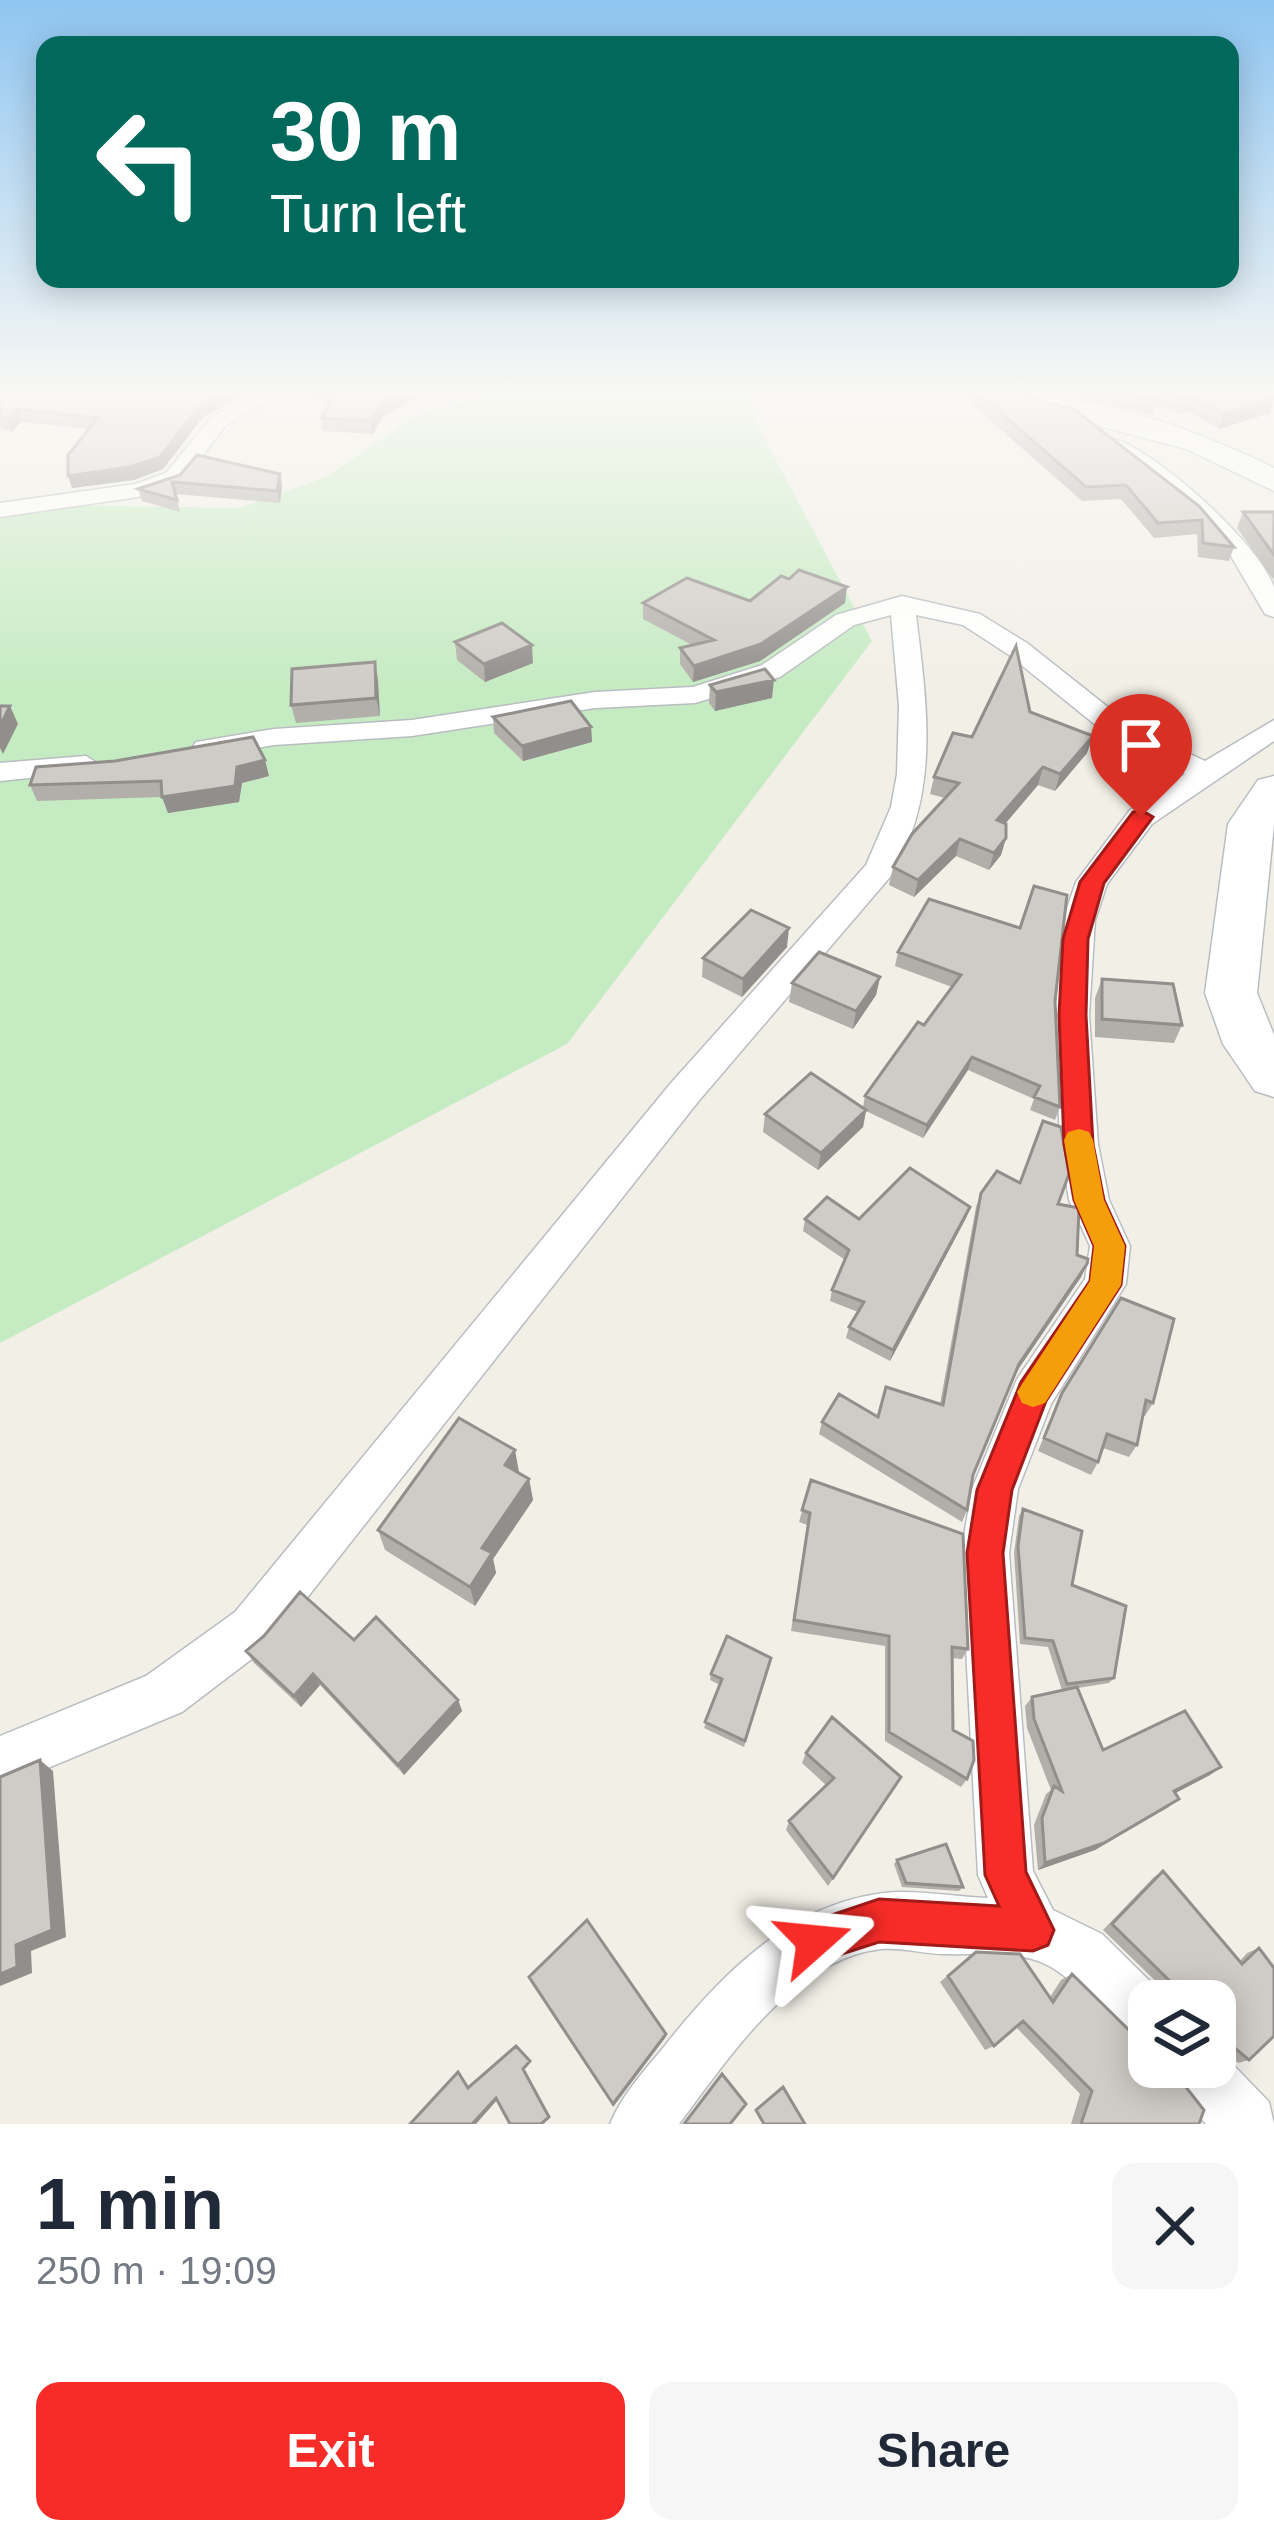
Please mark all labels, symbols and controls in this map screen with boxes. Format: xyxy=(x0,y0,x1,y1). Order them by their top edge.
icon: left xyxy=(72,84,228,240)
text: 30 m xyxy=(270,84,461,178)
text: Turn left xyxy=(270,183,466,243)
pin xyxy=(1090,694,1192,817)
icon: arrive xyxy=(1108,712,1174,778)
position arrow xyxy=(751,1878,877,2004)
map controls xyxy=(1128,1980,1236,2088)
button: layers xyxy=(1128,1980,1236,2088)
button: close xyxy=(1112,2163,1238,2289)
text: 1 min xyxy=(36,2164,224,2244)
text: 250 m · 19:09 xyxy=(36,2249,277,2292)
button: Exit xyxy=(36,2382,625,2520)
button: Share xyxy=(649,2382,1238,2520)

